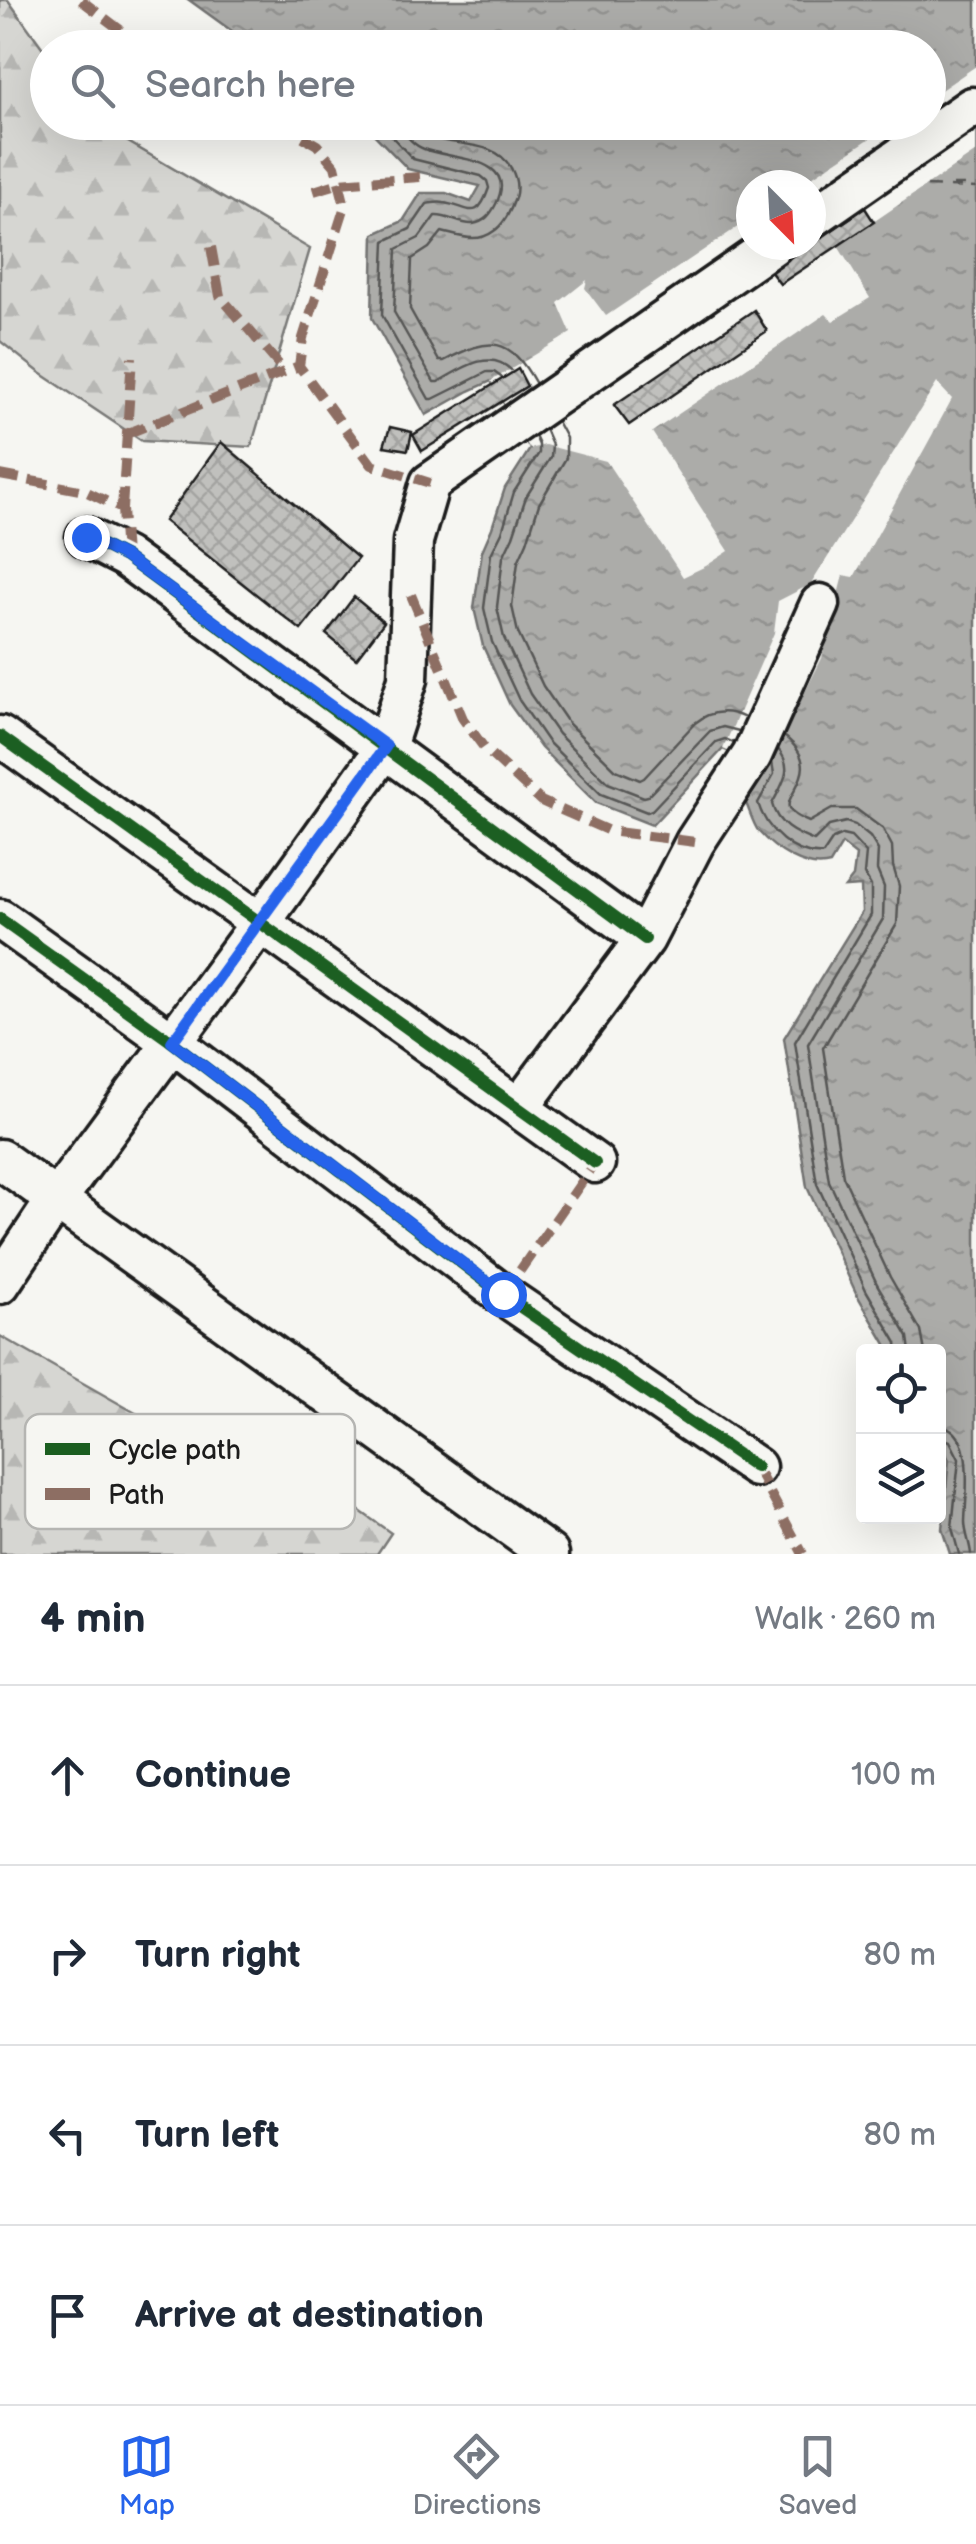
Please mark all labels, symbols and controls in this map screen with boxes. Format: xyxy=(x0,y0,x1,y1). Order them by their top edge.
search box xyxy=(30,30,946,140)
icon: search xyxy=(65,58,120,113)
text: Search here xyxy=(145,63,356,108)
north arrow xyxy=(736,170,826,260)
route end xyxy=(64,515,110,561)
route start xyxy=(481,1272,527,1318)
map controls xyxy=(856,1344,946,1524)
button: locate xyxy=(856,1344,946,1434)
legend xyxy=(25,1414,355,1529)
text: Cycle path xyxy=(108,1434,241,1467)
button: layers xyxy=(856,1434,946,1524)
text: Path xyxy=(108,1479,164,1512)
text: 4 min xyxy=(40,1594,146,1645)
text: Walk · 260 m xyxy=(754,1600,936,1639)
icon: ahead xyxy=(40,1748,95,1803)
text: Continue xyxy=(135,1753,291,1798)
text: 100 m xyxy=(851,1756,936,1795)
icon: right xyxy=(40,1928,95,1983)
text: Turn right xyxy=(135,1933,300,1978)
text: 80 m xyxy=(863,1936,936,1975)
icon: left xyxy=(40,2108,95,2163)
text: Turn left xyxy=(135,2113,279,2158)
text: 80 m xyxy=(863,2116,936,2155)
icon: arrive xyxy=(40,2288,95,2343)
text: Arrive at destination xyxy=(135,2293,484,2338)
tab: Map xyxy=(119,2429,175,2522)
tab: Directions xyxy=(412,2429,541,2522)
tab: Saved xyxy=(779,2429,857,2522)

